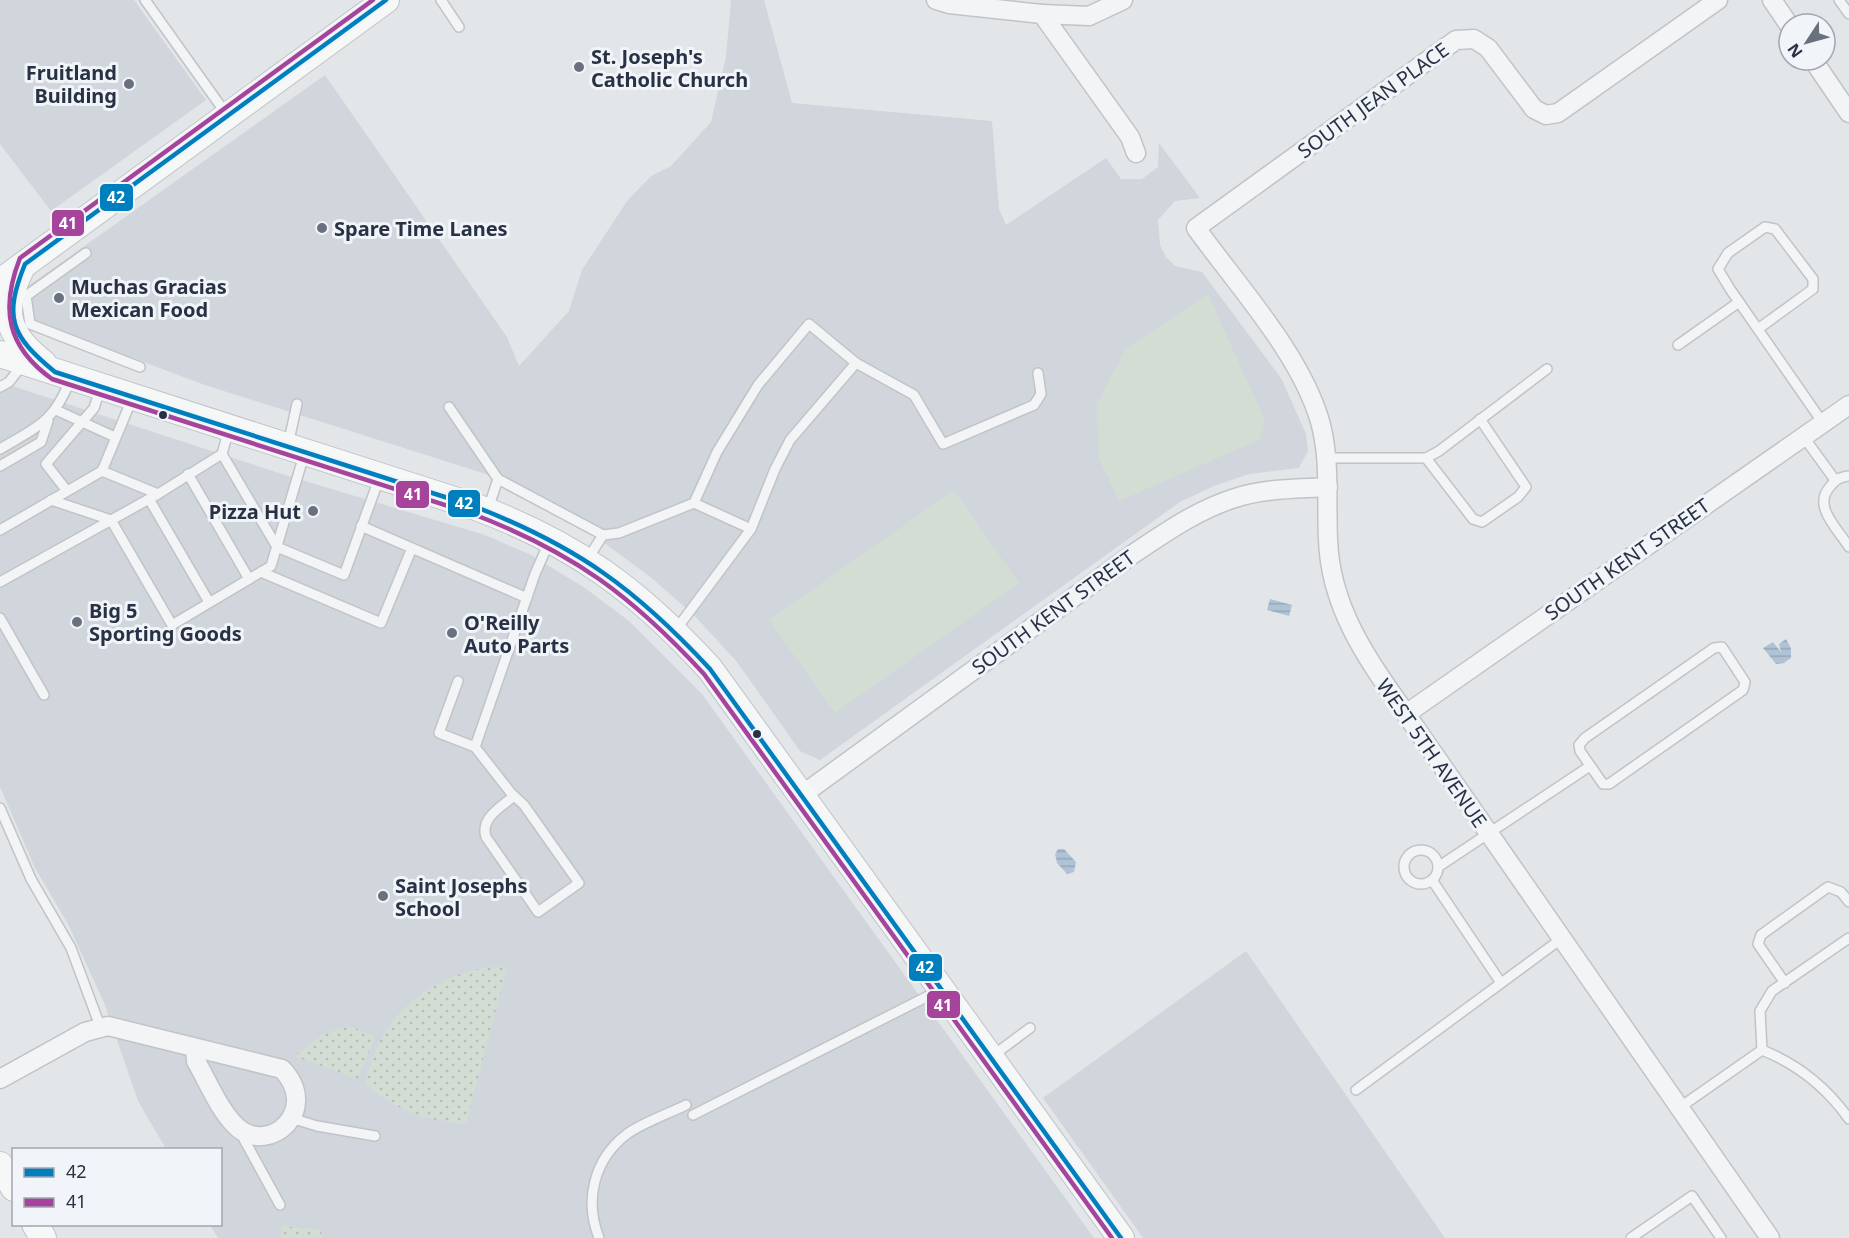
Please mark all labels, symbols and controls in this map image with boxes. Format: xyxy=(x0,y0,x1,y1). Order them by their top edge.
north arrow xyxy=(1777,12,1837,72)
street label: SOUTH JEAN PLACE xyxy=(1292,36,1454,164)
text: N xyxy=(1782,39,1808,63)
place label: St. Joseph's Catholic Church xyxy=(591,43,748,93)
place label: Fruitland Building xyxy=(26,59,117,109)
marker: St. Joseph's Catholic Church xyxy=(572,60,586,74)
marker: Fruitland Building xyxy=(122,77,136,91)
line badge: 42 xyxy=(99,183,134,212)
text: 42 xyxy=(107,186,125,208)
line badge: 41 xyxy=(51,209,85,237)
text: 41 xyxy=(59,212,77,234)
place label: Spare Time Lanes xyxy=(334,215,508,242)
marker: Spare Time Lanes xyxy=(315,221,329,235)
place label: Muchas Gracias Mexican Food xyxy=(71,273,227,323)
marker: Muchas Gracias Mexican Food xyxy=(52,291,66,305)
unlabelled marker xyxy=(157,409,169,421)
line badge: 41 xyxy=(395,480,430,509)
text: 41 xyxy=(404,483,422,505)
line badge: 42 xyxy=(447,489,481,518)
text: 42 xyxy=(455,492,473,514)
street label: SOUTH KENT STREET xyxy=(1539,492,1715,626)
place label: Pizza Hut xyxy=(209,498,301,525)
marker: Pizza Hut xyxy=(306,504,320,518)
street label: SOUTH KENT STREET xyxy=(966,544,1140,680)
place label: Big 5 Sporting Goods xyxy=(89,597,242,647)
place label: O'Reilly Auto Parts xyxy=(464,609,569,659)
marker: Big 5 Sporting Goods xyxy=(70,615,84,629)
marker: O'Reilly Auto Parts xyxy=(445,626,459,640)
street label: WEST 5TH AVENUE xyxy=(1371,673,1493,833)
unlabelled marker xyxy=(751,728,763,740)
place label: Saint Josephs School xyxy=(395,872,528,922)
marker: Saint Josephs School xyxy=(376,889,390,903)
line badge: 42 xyxy=(908,953,943,982)
text: 42 xyxy=(916,956,934,978)
line badge: 41 xyxy=(926,990,961,1019)
text: 41 xyxy=(934,994,952,1016)
legend xyxy=(12,1148,222,1226)
text: 42 xyxy=(66,1159,87,1183)
text: 41 xyxy=(66,1189,87,1213)

